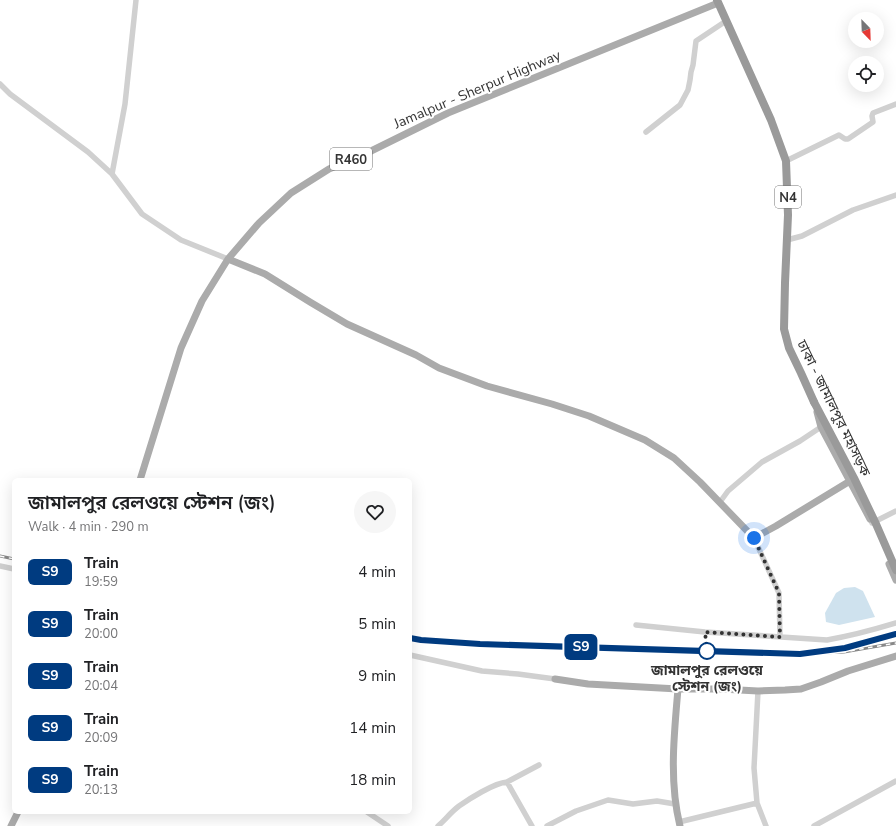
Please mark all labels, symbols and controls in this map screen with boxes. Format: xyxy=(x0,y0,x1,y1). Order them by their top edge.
north arrow xyxy=(848,12,884,48)
map controls xyxy=(848,12,884,92)
street label: Jamalpur - Sherpur Highway xyxy=(390,45,564,134)
button: locate xyxy=(848,56,884,92)
road number: R460 xyxy=(330,148,372,170)
road number: N4 xyxy=(775,186,801,208)
street label: ঢাকা - জামালপুর মহাসড়ক xyxy=(792,336,875,480)
text: জামালপুর রেলওয়ে স্টেশন (জং) xyxy=(28,490,276,516)
button: heart xyxy=(354,491,396,533)
text: Walk · 4 min · 290 m xyxy=(28,518,149,536)
your location xyxy=(744,528,764,548)
text: Train xyxy=(84,553,119,573)
text: S9 xyxy=(41,562,59,581)
text: 4 min xyxy=(358,562,396,582)
text: 19:59 xyxy=(84,573,118,591)
text: Train xyxy=(84,605,119,625)
text: S9 xyxy=(41,614,59,633)
text: 5 min xyxy=(358,614,396,634)
text: 20:00 xyxy=(84,625,118,643)
line badge: S9 xyxy=(563,634,599,660)
text: S9 xyxy=(572,637,590,656)
marker: জামালপুর রেলওয়ে স্টেশন (জং) xyxy=(698,642,716,660)
text: Train xyxy=(84,657,119,677)
place label: জামালপুর রেলওয়ে স্টেশন (জং) xyxy=(650,661,763,696)
text: S9 xyxy=(41,666,59,685)
text: 9 min xyxy=(358,666,396,686)
text: 20:04 xyxy=(84,677,118,695)
text: Train xyxy=(84,709,119,729)
text: S9 xyxy=(41,718,59,737)
text: 14 min xyxy=(349,718,396,738)
text: 20:09 xyxy=(84,729,118,747)
text: Train xyxy=(84,761,119,781)
text: S9 xyxy=(41,770,59,789)
text: 18 min xyxy=(349,770,396,790)
text: 20:13 xyxy=(84,781,118,799)

